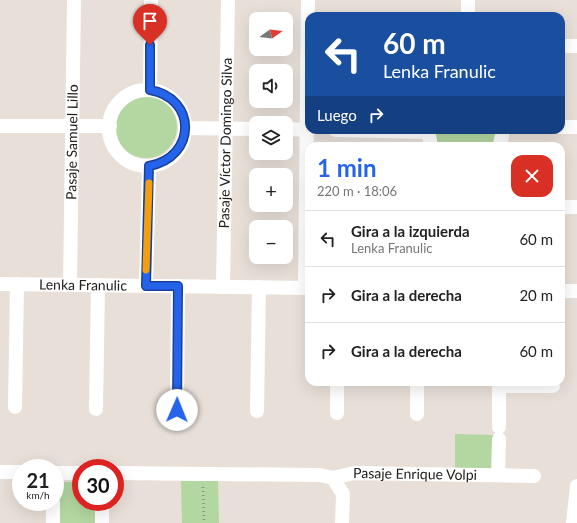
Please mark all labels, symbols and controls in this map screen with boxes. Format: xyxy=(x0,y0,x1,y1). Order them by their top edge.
pin xyxy=(133,4,167,45)
icon: arrive xyxy=(139,10,161,32)
north arrow xyxy=(249,12,293,56)
map controls xyxy=(249,12,293,264)
text: 60 m xyxy=(383,26,446,60)
icon: left xyxy=(317,28,369,80)
street label: Pasaje Víctor Domingo Silva xyxy=(215,57,235,229)
text: Lenka Franulic xyxy=(383,60,496,82)
button: sound xyxy=(249,64,293,108)
street label: Pasaje Samuel Lillo xyxy=(62,84,81,200)
icon: right xyxy=(365,104,387,126)
text: Luego xyxy=(317,106,357,124)
button: layers xyxy=(249,116,293,160)
text: 1 min xyxy=(317,153,377,182)
button: close xyxy=(511,155,553,197)
button: + xyxy=(249,168,293,212)
text: 220 m · 18:06 xyxy=(317,183,397,199)
button: − xyxy=(249,220,293,264)
text: Gira a la izquierda xyxy=(351,222,470,240)
icon: left xyxy=(317,228,339,250)
text: 60 m xyxy=(519,230,553,248)
text: Lenka Franulic xyxy=(351,240,433,256)
street label: Lenka Franulic xyxy=(39,276,127,294)
icon: right xyxy=(317,284,339,306)
text: Gira a la derecha xyxy=(351,286,462,304)
text: 20 m xyxy=(519,286,553,304)
icon: right xyxy=(317,340,339,362)
text: Gira a la derecha xyxy=(351,342,462,360)
text: 60 m xyxy=(519,342,553,360)
position arrow xyxy=(156,389,198,431)
speed limit sign: 30 xyxy=(72,459,124,511)
street label: Pasaje Enrique Volpi xyxy=(353,464,477,483)
text: 21 xyxy=(26,468,50,492)
text: km/h xyxy=(26,489,50,501)

